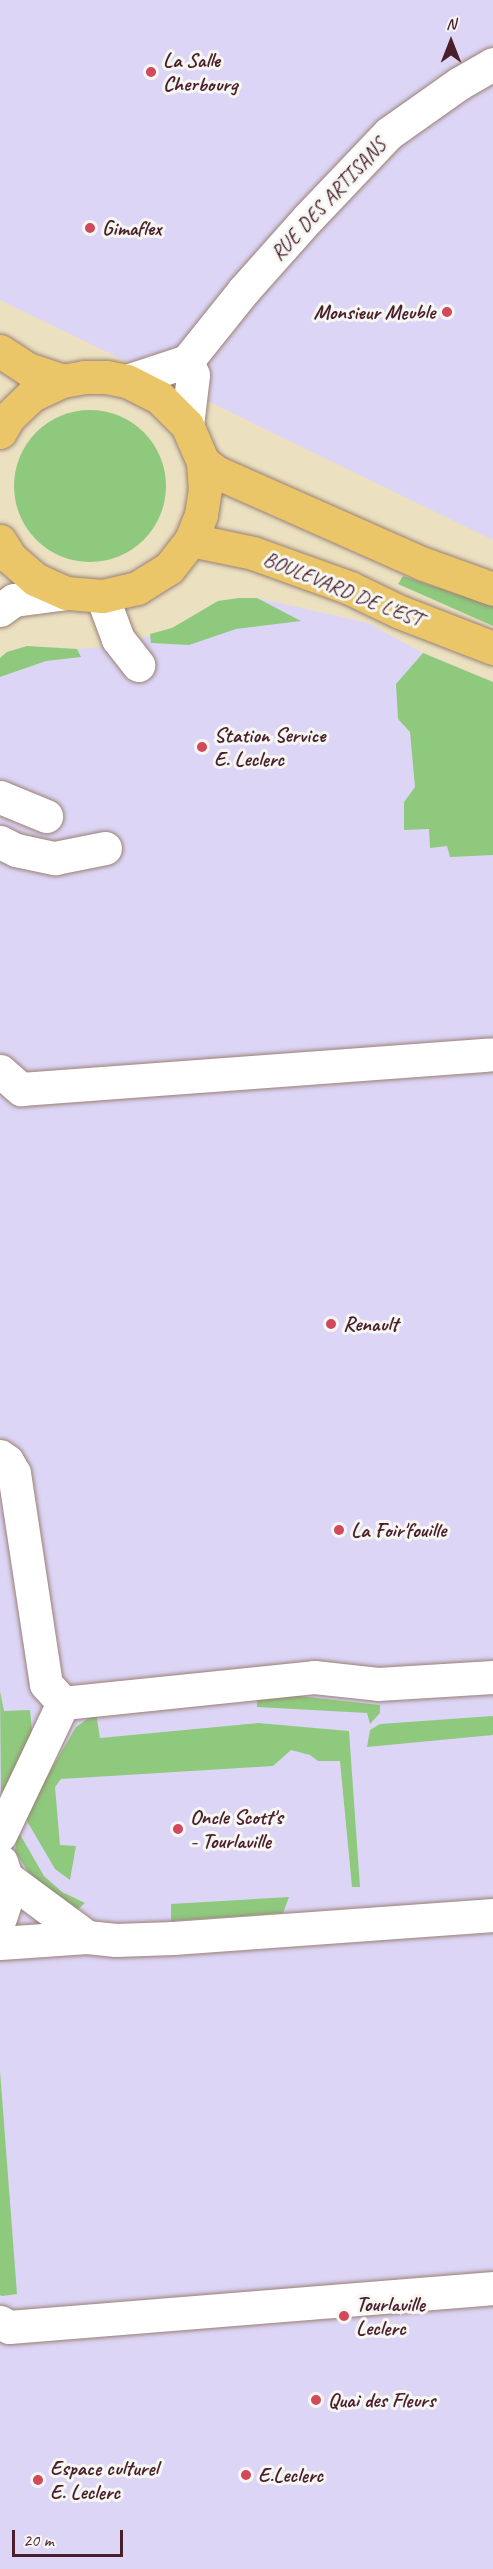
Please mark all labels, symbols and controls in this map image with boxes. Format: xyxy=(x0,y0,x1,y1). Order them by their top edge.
north arrow xyxy=(421,12,481,72)
text: N xyxy=(446,14,456,34)
place label: La Salle Cherbourg xyxy=(163,47,237,97)
marker: La Salle Cherbourg xyxy=(144,65,158,79)
street label: RUE DES ARTISANS xyxy=(265,132,391,266)
place label: Gimaflex xyxy=(102,215,161,241)
marker: Gimaflex xyxy=(83,221,97,235)
place label: Monsieur Meuble xyxy=(313,299,435,325)
marker: Monsieur Meuble xyxy=(440,305,454,319)
street label: BOULEVARD DE L'EST xyxy=(260,546,426,632)
place label: Station Service E. Leclerc xyxy=(214,722,325,772)
marker: Station Service E. Leclerc xyxy=(195,740,209,754)
place label: Renault xyxy=(343,1311,398,1337)
marker: Renault xyxy=(324,1317,338,1331)
place label: La Foir'fouille xyxy=(351,1517,446,1543)
marker: La Foir'fouille xyxy=(332,1523,346,1537)
place label: Oncle Scott's - Tourlaville xyxy=(190,1804,283,1854)
marker: Oncle Scott's - Tourlaville xyxy=(171,1822,185,1836)
place label: Tourlaville Leclerc xyxy=(356,2291,425,2341)
marker: Tourlaville Leclerc xyxy=(337,2309,351,2323)
place label: Quai des Fleurs xyxy=(328,2387,435,2413)
marker: Quai des Fleurs xyxy=(309,2393,323,2407)
place label: Espace culturel E. Leclerc xyxy=(50,2455,158,2505)
place label: E.Leclerc xyxy=(258,2462,323,2488)
marker: E.Leclerc xyxy=(239,2468,253,2482)
marker: Espace culturel E. Leclerc xyxy=(31,2473,45,2487)
scale bar xyxy=(15,2518,126,2556)
text: 20 m xyxy=(23,2529,54,2551)

